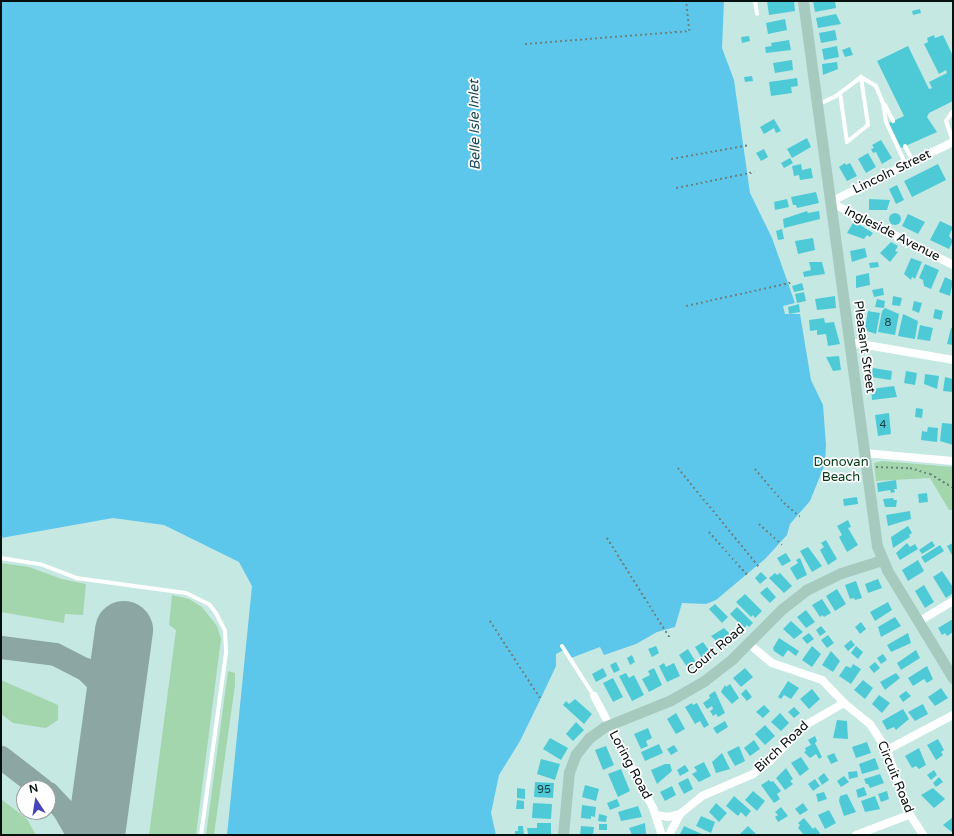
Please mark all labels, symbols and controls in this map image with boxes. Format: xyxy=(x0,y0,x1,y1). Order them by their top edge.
water label: Belle Isle Inlet xyxy=(466,79,484,171)
street label: Lincoln Street xyxy=(850,146,934,198)
street label: Ingleside Avenue xyxy=(842,203,942,265)
street label: Pleasant Street xyxy=(850,300,878,394)
house number: 8 xyxy=(885,316,891,330)
house number: 4 xyxy=(880,418,886,432)
park label: Donovan Beach xyxy=(813,455,869,486)
street label: Court Road xyxy=(684,621,748,679)
street label: Birch Road xyxy=(752,718,812,776)
street label: Loring Road xyxy=(605,728,655,802)
street label: Circuit Road xyxy=(874,739,916,815)
north arrow xyxy=(16,780,56,820)
text: N xyxy=(28,781,39,796)
house number: 95 xyxy=(537,783,551,797)

